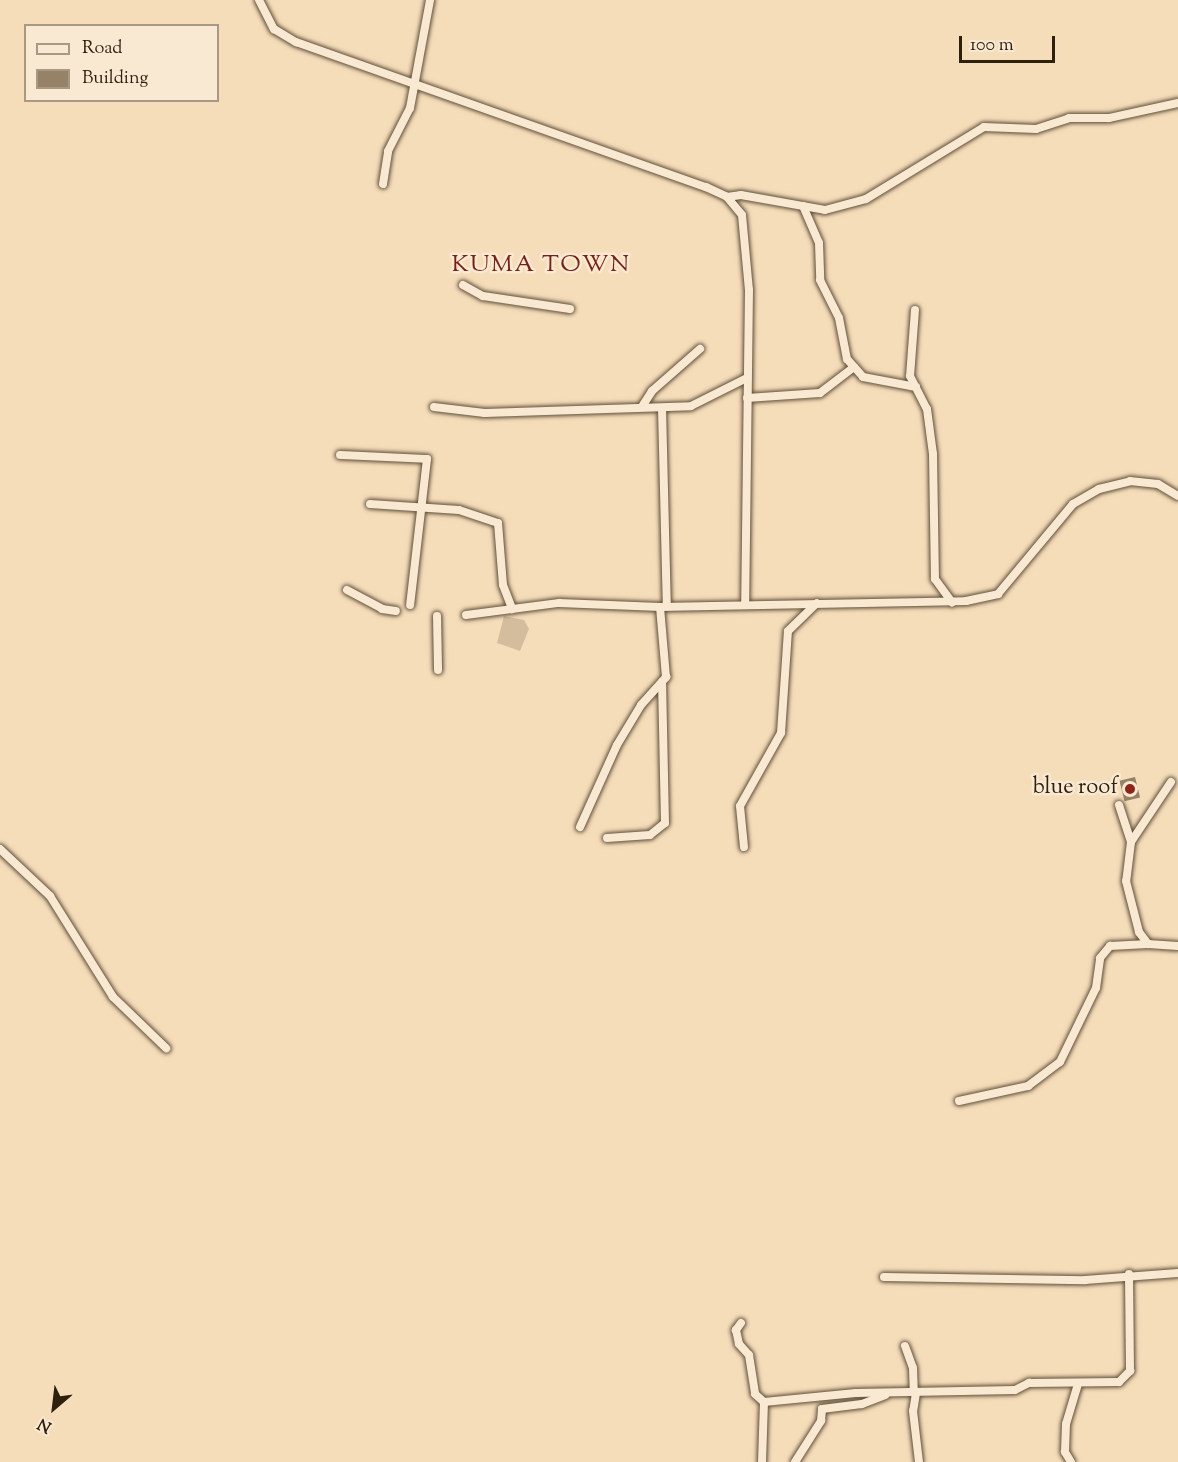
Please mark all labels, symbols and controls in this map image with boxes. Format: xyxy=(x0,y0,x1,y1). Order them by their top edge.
legend xyxy=(24,24,219,102)
scale bar xyxy=(962,24,1058,62)
text: 100 m xyxy=(970,33,1014,59)
text: Road xyxy=(82,36,122,62)
text: Building xyxy=(82,66,148,92)
district label: KUMA TOWN xyxy=(451,252,631,280)
place label: blue roof xyxy=(1033,776,1118,802)
marker: blue roof xyxy=(1123,782,1137,796)
north arrow xyxy=(24,1378,84,1438)
text: N xyxy=(34,1411,56,1437)

